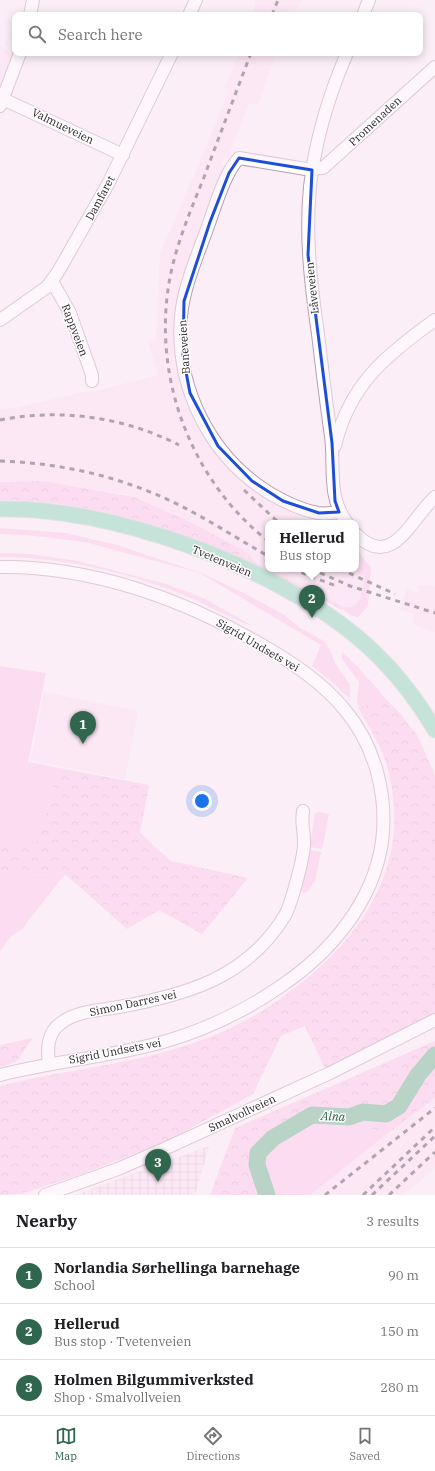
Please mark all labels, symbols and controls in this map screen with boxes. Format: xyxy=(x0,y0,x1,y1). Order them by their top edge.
search box xyxy=(12,12,423,56)
icon: search xyxy=(26,23,48,45)
text: Search here xyxy=(58,25,143,44)
street label: Promenaden xyxy=(346,93,404,149)
street label: Valmueveien xyxy=(30,105,96,147)
street label: Damfaret xyxy=(82,173,118,223)
street label: Låveveien xyxy=(302,261,322,315)
street label: Rappveien xyxy=(59,302,91,358)
street label: Baneveien xyxy=(175,319,193,375)
popup xyxy=(265,520,359,572)
text: Hellerud xyxy=(279,528,345,547)
street label: Tvetenveien xyxy=(190,542,254,580)
text: Bus stop xyxy=(279,547,331,564)
pin: 2 xyxy=(299,585,325,618)
street label: Sigrid Undsets vei xyxy=(214,616,302,675)
pin: 1 xyxy=(70,711,96,744)
your location xyxy=(192,791,212,811)
street label: Simon Darres vei xyxy=(88,987,178,1019)
street label: Sigrid Undsets vei xyxy=(68,1035,163,1067)
street label: Smalvollveien xyxy=(206,1091,278,1135)
water label: Alna xyxy=(320,1108,346,1124)
pin: 3 xyxy=(145,1149,171,1182)
text: Nearby xyxy=(16,1210,77,1232)
text: 3 results xyxy=(366,1213,419,1230)
text: Norlandia Sørhellinga barnehage xyxy=(54,1258,300,1277)
text: 1 xyxy=(25,1267,33,1284)
text: 90 m xyxy=(388,1267,419,1284)
text: School xyxy=(54,1277,95,1294)
text: Hellerud xyxy=(54,1314,120,1333)
text: 2 xyxy=(25,1323,33,1340)
text: 150 m xyxy=(380,1323,419,1340)
text: Bus stop · Tvetenveien xyxy=(54,1333,192,1350)
text: Holmen Bilgummiverksted xyxy=(54,1370,254,1389)
text: 3 xyxy=(25,1379,33,1396)
text: 280 m xyxy=(380,1379,419,1396)
text: Shop · Smalvollveien xyxy=(54,1389,181,1406)
tab: Map xyxy=(55,1425,77,1463)
tab: Directions xyxy=(186,1425,240,1463)
tab: Saved xyxy=(349,1425,380,1463)

